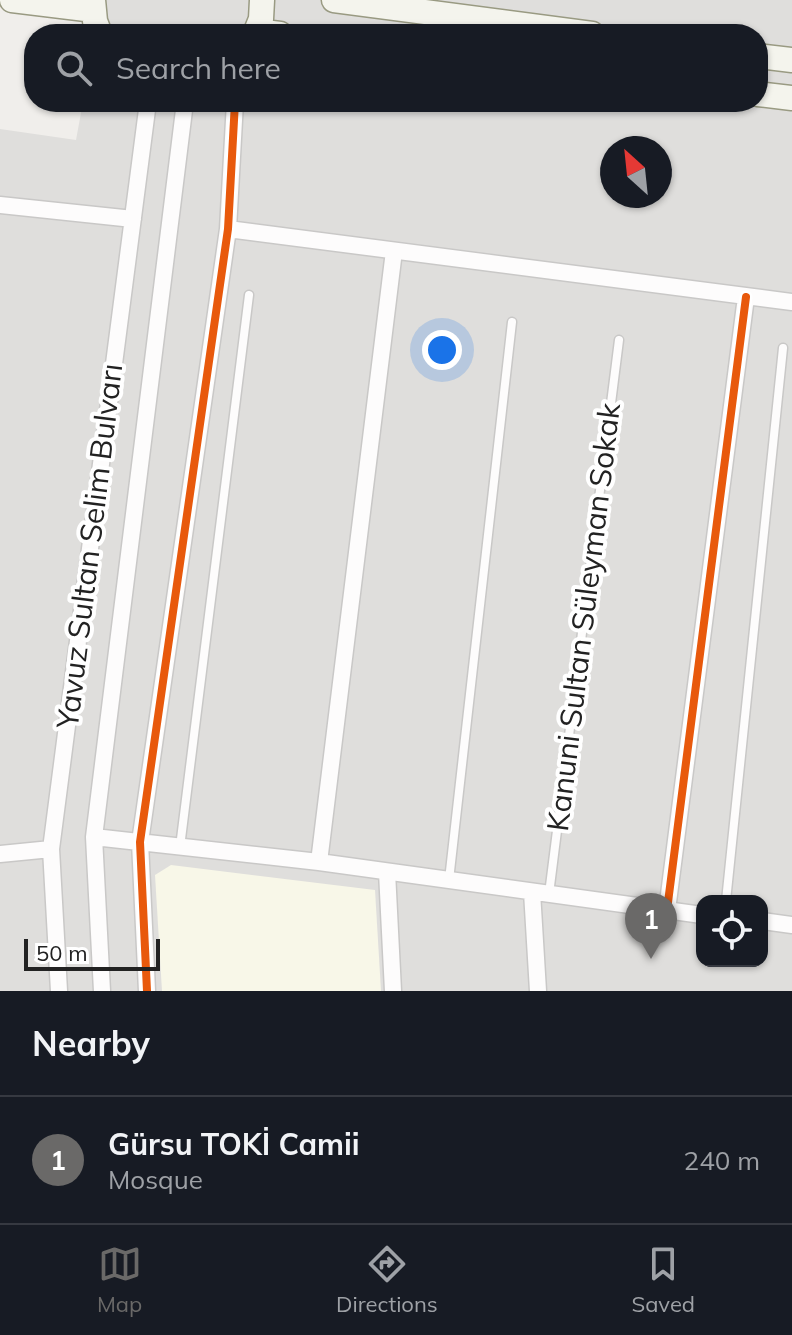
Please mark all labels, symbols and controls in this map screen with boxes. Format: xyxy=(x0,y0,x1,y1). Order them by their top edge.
search box xyxy=(24,24,768,112)
icon: search xyxy=(52,46,96,90)
text: Search here xyxy=(116,49,281,87)
north arrow xyxy=(600,136,672,208)
your location xyxy=(422,330,462,370)
street label: Yavuz Sultan Selim Bulvarı xyxy=(48,361,130,732)
street label: Kanuni Sultan Süleyman Sokak xyxy=(538,400,628,833)
pin: 1 xyxy=(625,893,677,959)
map controls xyxy=(696,895,768,967)
button: locate xyxy=(696,895,768,967)
scale bar xyxy=(24,935,160,971)
text: 50 m xyxy=(36,939,87,967)
text: Nearby xyxy=(32,1022,150,1065)
text: Gürsu TOKİ Camii xyxy=(108,1125,360,1163)
text: 1 xyxy=(50,1144,66,1177)
text: 240 m xyxy=(684,1144,760,1177)
text: Mosque xyxy=(108,1163,203,1196)
tab: Map xyxy=(97,1242,142,1318)
tab: Directions xyxy=(336,1242,438,1318)
tab: Saved xyxy=(632,1242,695,1318)

